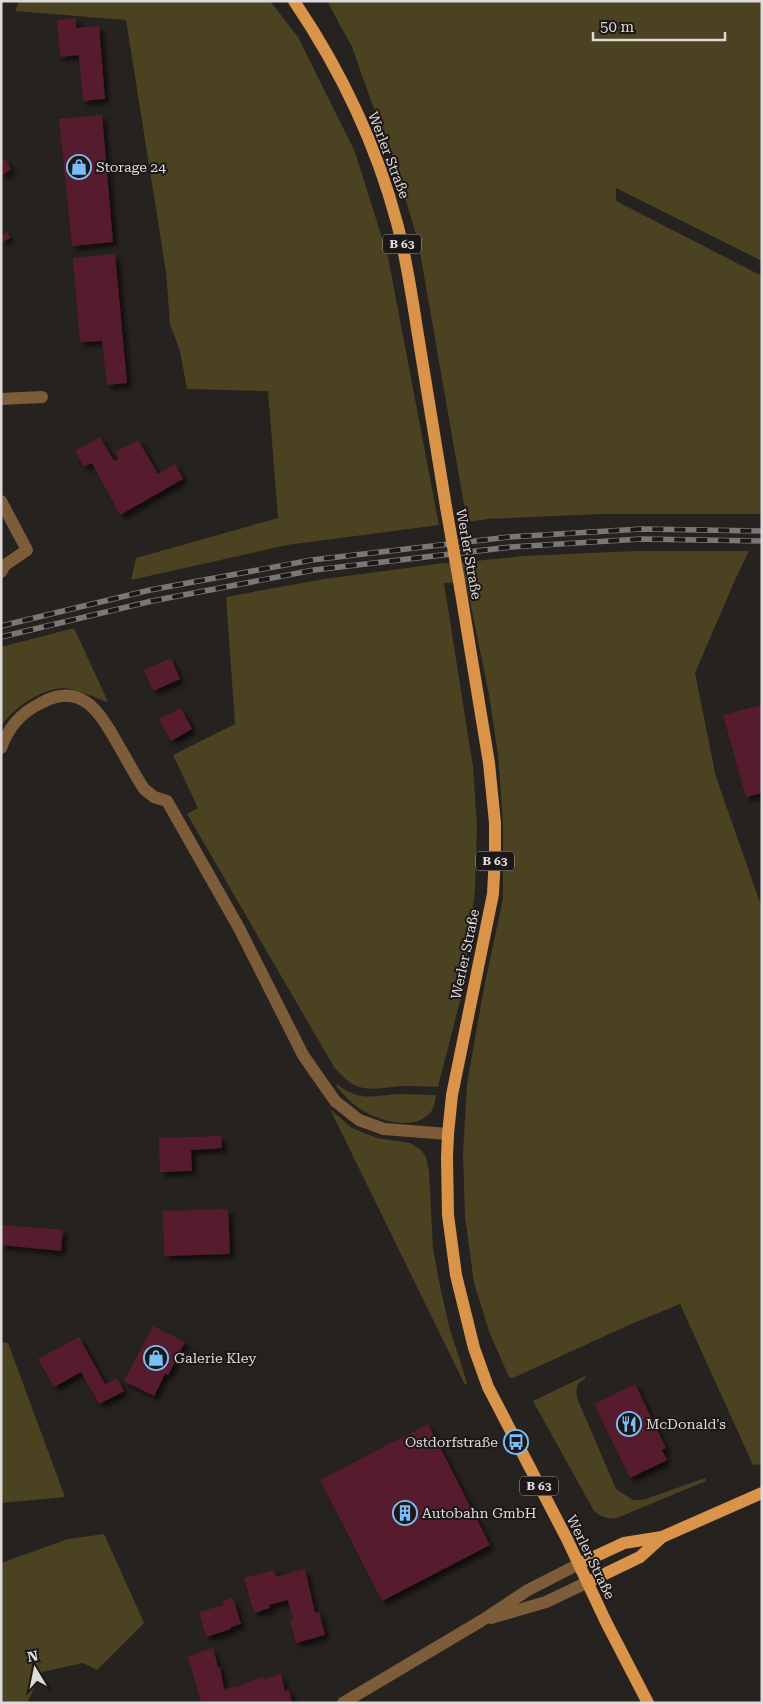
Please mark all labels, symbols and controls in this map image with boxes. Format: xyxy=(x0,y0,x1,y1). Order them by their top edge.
scale bar xyxy=(593,10,726,42)
text: 50 m xyxy=(600,18,635,36)
street label: Werler Straße xyxy=(365,109,413,201)
shop icon: Storage 24 xyxy=(66,154,92,180)
place label: Storage 24 xyxy=(96,159,166,175)
road number: B 63 xyxy=(383,234,421,253)
street label: Werler Straße xyxy=(453,507,485,601)
road number: B 63 xyxy=(476,851,514,870)
street label: Werler Straße xyxy=(448,907,482,1001)
shop icon: Galerie Kley xyxy=(143,1345,169,1371)
place label: Galerie Kley xyxy=(174,1350,257,1366)
restaurant icon: McDonald's xyxy=(616,1411,642,1437)
place label: McDonald's xyxy=(646,1416,726,1432)
bus stop icon: Ostdorfstraße xyxy=(503,1429,529,1455)
place label: Ostdorfstraße xyxy=(405,1434,498,1450)
road number: B 63 xyxy=(520,1476,558,1495)
building icon: Autobahn GmbH xyxy=(392,1500,418,1526)
place label: Autobahn GmbH xyxy=(422,1505,537,1521)
street label: Werler Straße xyxy=(564,1512,618,1602)
north arrow xyxy=(10,1644,60,1694)
text: N xyxy=(26,1647,40,1665)

